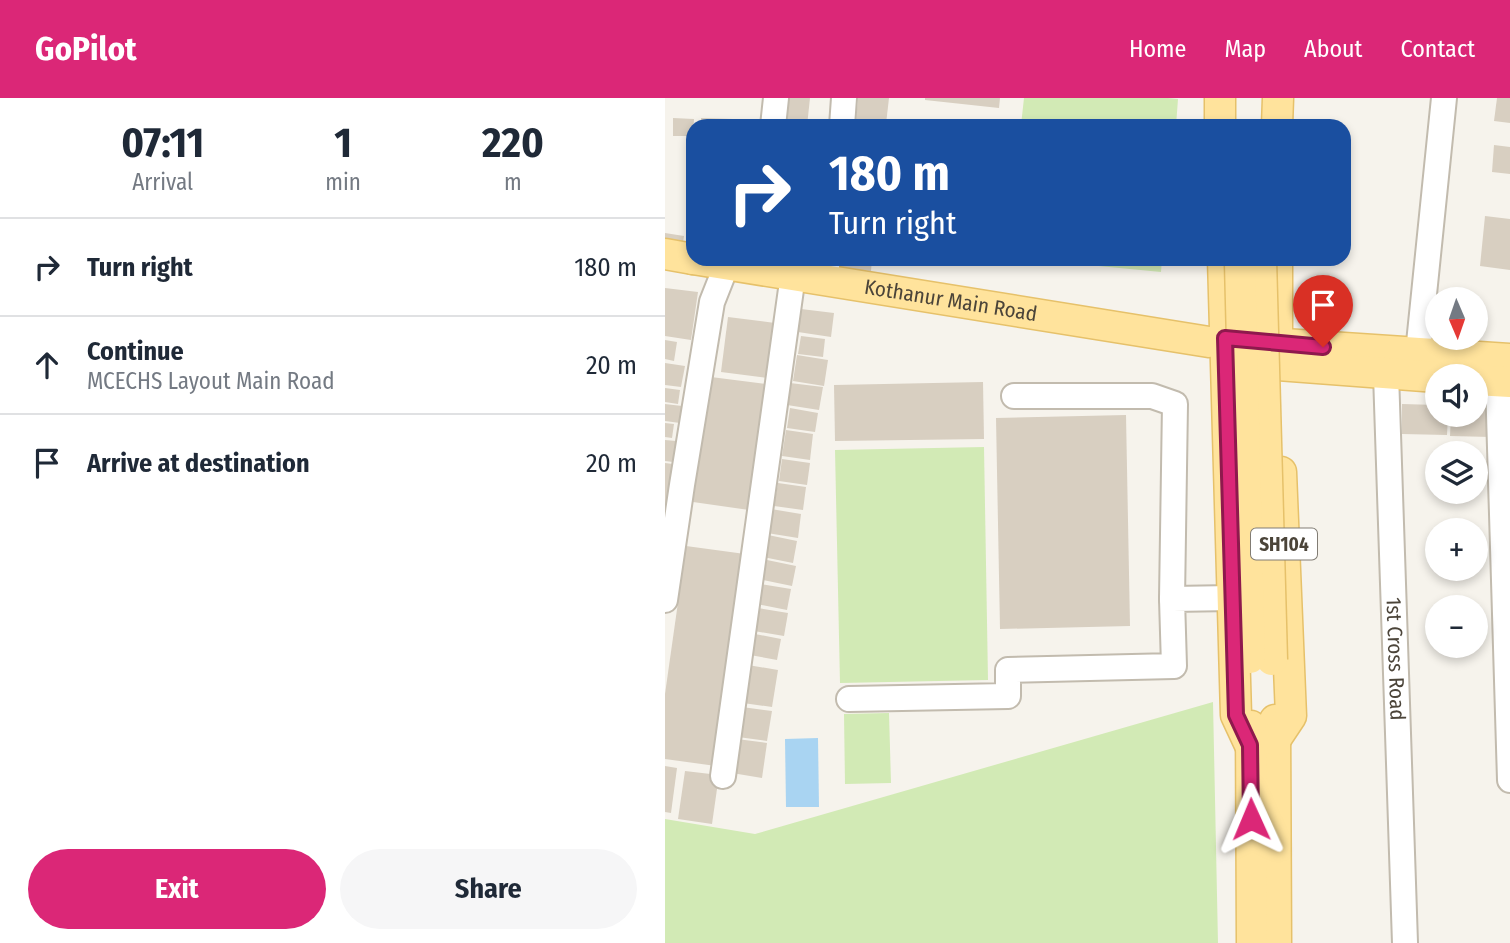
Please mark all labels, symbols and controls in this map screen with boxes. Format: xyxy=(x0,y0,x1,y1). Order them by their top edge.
text: GoPilot xyxy=(35,29,137,69)
text: Home xyxy=(1129,35,1186,63)
text: Map xyxy=(1224,35,1266,63)
text: About xyxy=(1304,35,1362,63)
text: Contact xyxy=(1400,35,1475,63)
text: 07:11 xyxy=(121,118,204,168)
text: 1 xyxy=(334,118,352,168)
text: 220 xyxy=(482,118,544,168)
text: 180 m xyxy=(829,144,950,203)
icon: right xyxy=(714,147,805,238)
text: Arrival xyxy=(132,168,193,196)
text: min xyxy=(325,168,361,196)
text: m xyxy=(504,168,522,196)
text: Turn right xyxy=(829,204,956,242)
icon: right xyxy=(28,248,66,286)
text: Turn right xyxy=(87,252,193,283)
text: 180 m xyxy=(574,252,637,283)
street label: Kothanur Main Road xyxy=(862,274,1039,327)
pin xyxy=(1293,275,1353,347)
icon: arrive xyxy=(1304,286,1342,324)
north arrow xyxy=(1425,287,1487,350)
map controls xyxy=(1425,287,1488,658)
text: Continue xyxy=(87,336,184,367)
icon: ahead xyxy=(28,346,66,384)
text: 20 m xyxy=(586,350,637,381)
button: sound xyxy=(1425,364,1488,427)
text: MCECHS Layout Main Road xyxy=(87,367,335,395)
button: layers xyxy=(1425,441,1488,504)
icon: arrive xyxy=(28,444,66,482)
text: Arrive at destination xyxy=(87,448,310,479)
text: 20 m xyxy=(586,448,637,479)
button: + xyxy=(1425,518,1488,581)
road number: SH104 xyxy=(1251,528,1317,560)
button: − xyxy=(1425,595,1488,658)
street label: 1st Cross Road xyxy=(1380,597,1411,721)
position arrow xyxy=(1214,782,1288,856)
button: Exit xyxy=(28,849,326,929)
button: Share xyxy=(340,849,637,929)

